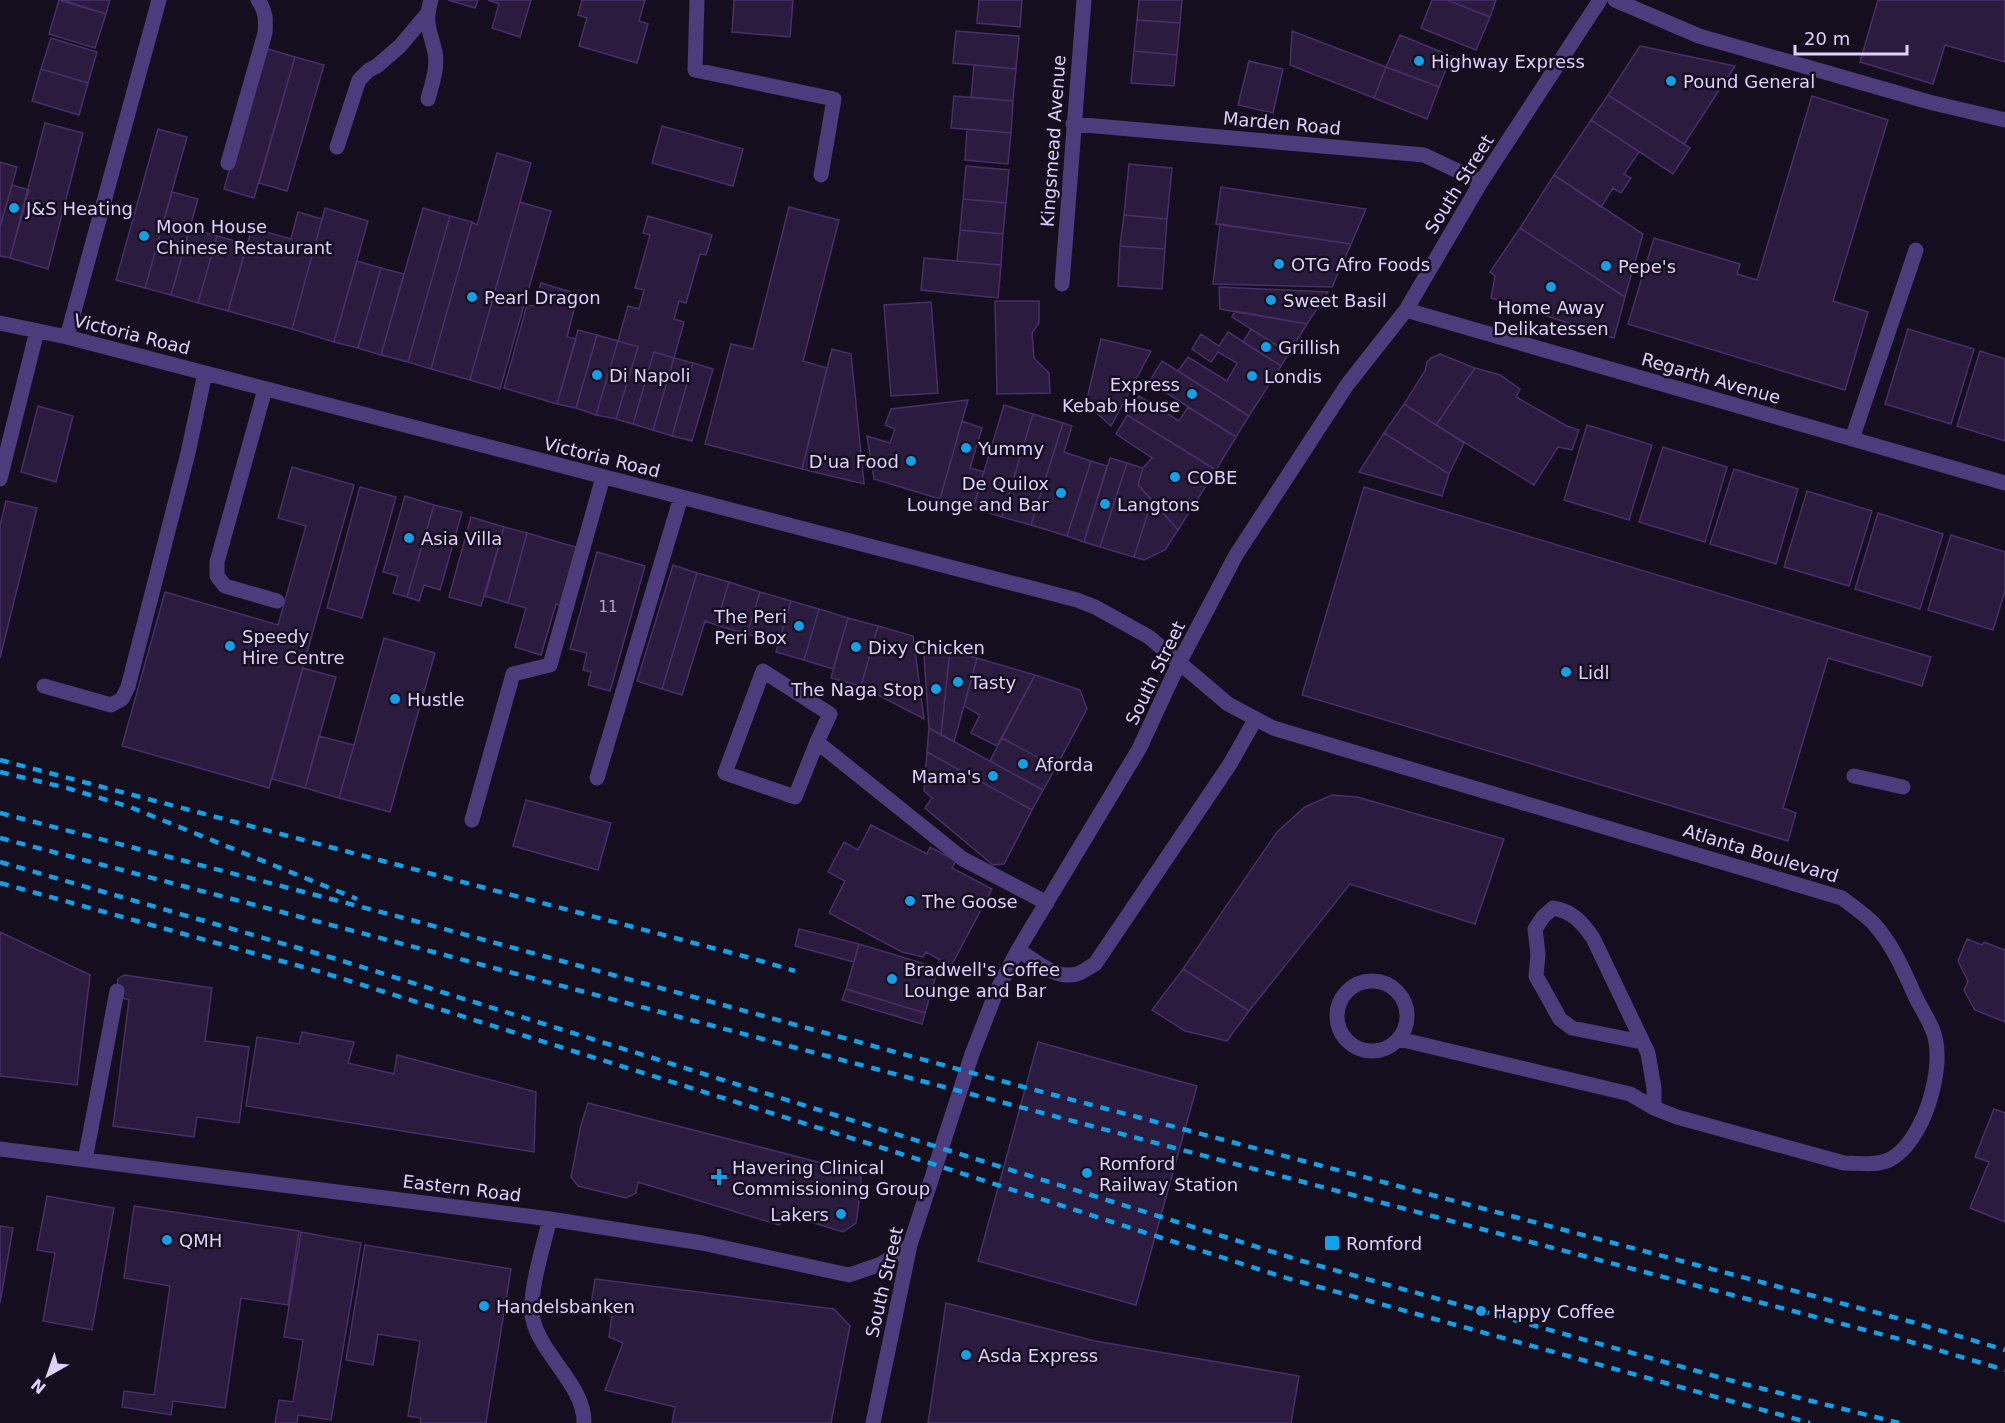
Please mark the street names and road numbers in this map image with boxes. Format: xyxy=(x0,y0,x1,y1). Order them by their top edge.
street label: Kingsmead Avenue xyxy=(1037,54,1069,228)
street label: Marden Road xyxy=(1222,107,1342,139)
street label: South Street xyxy=(1420,131,1498,237)
street label: Victoria Road xyxy=(72,309,192,359)
street label: Regarth Avenue xyxy=(1639,348,1783,408)
street label: Victoria Road xyxy=(542,432,662,482)
street label: South Street xyxy=(1121,618,1189,728)
street label: Atlanta Boulevard xyxy=(1681,819,1841,887)
street label: Eastern Road xyxy=(402,1170,522,1206)
street label: South Street xyxy=(861,1225,907,1339)

